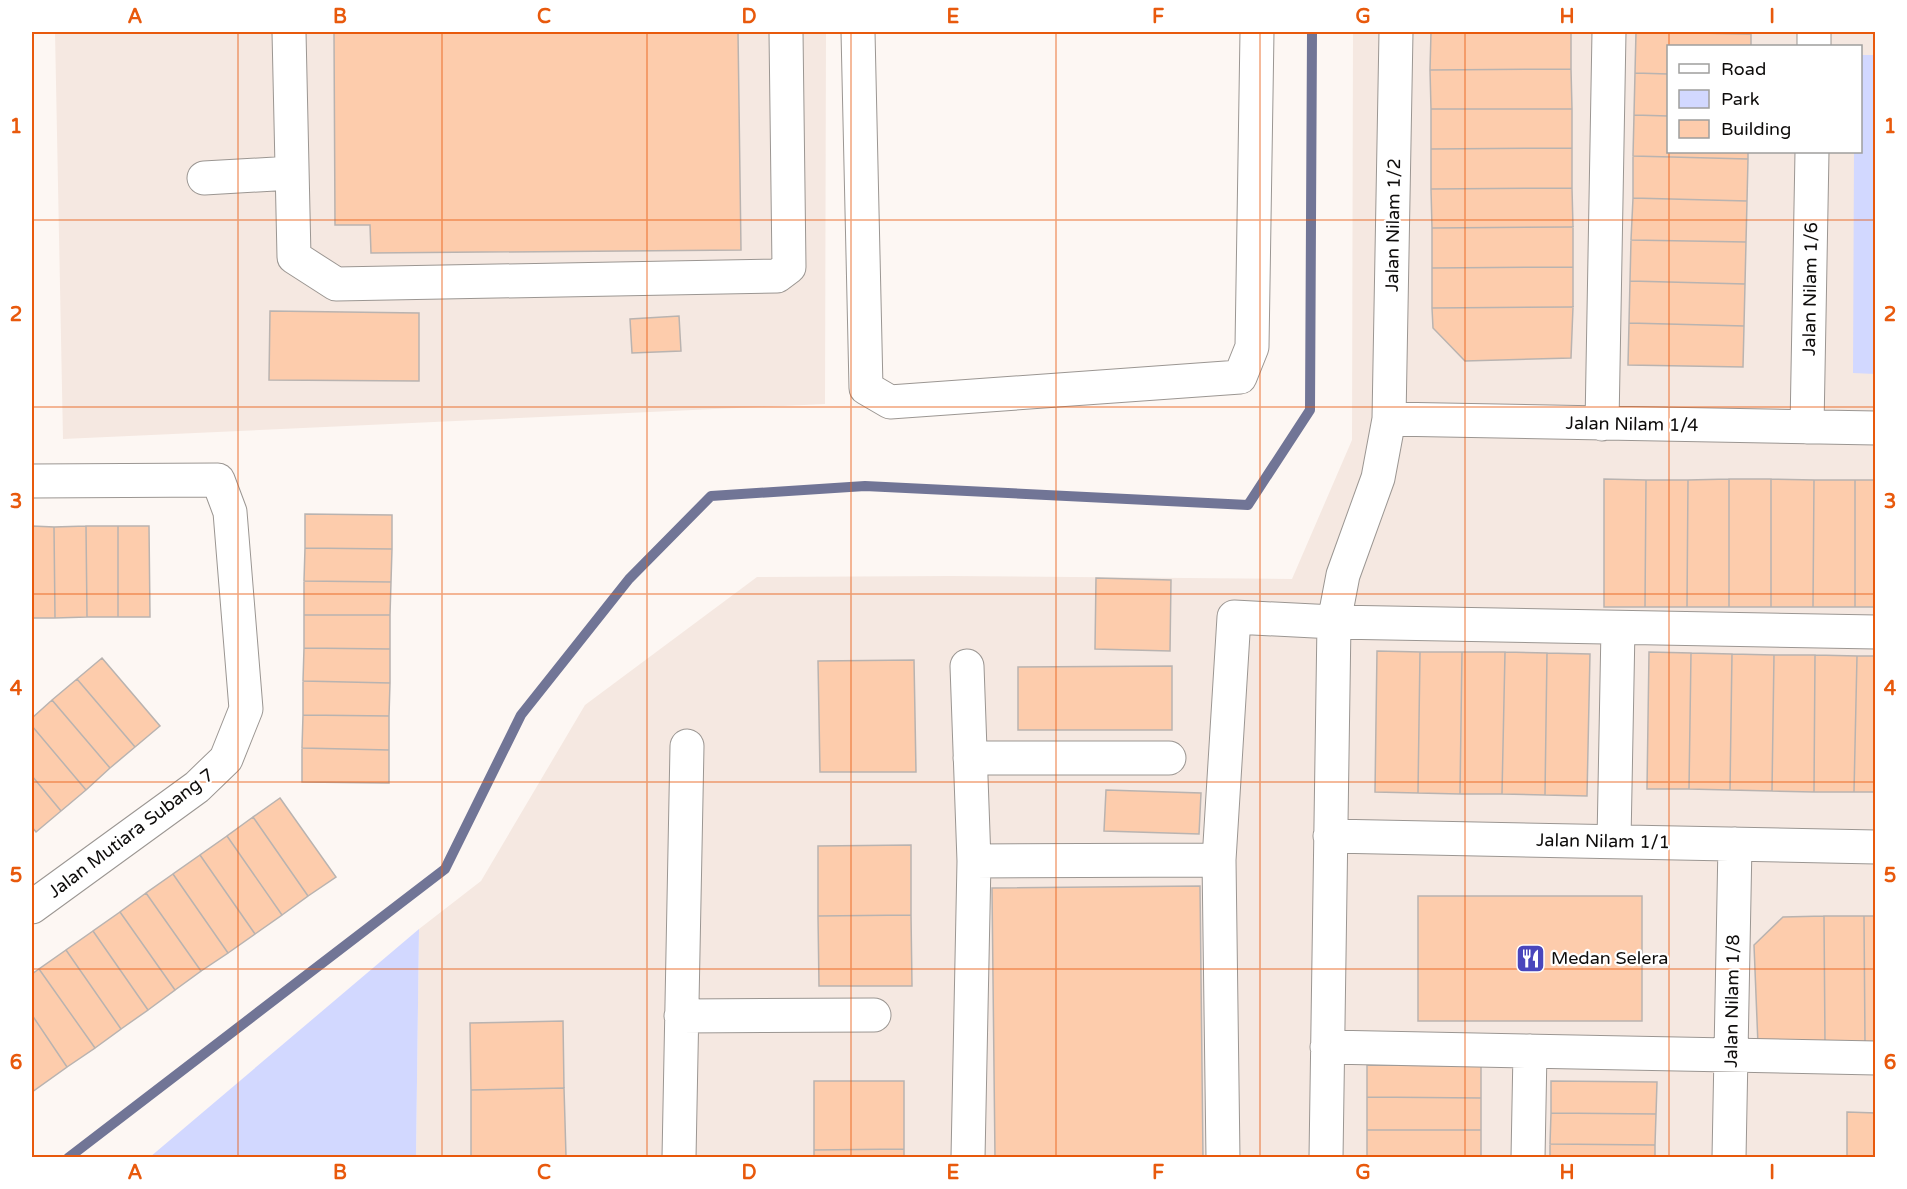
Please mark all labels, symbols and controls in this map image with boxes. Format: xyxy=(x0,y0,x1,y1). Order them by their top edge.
text: A xyxy=(128,5,143,29)
text: B xyxy=(333,5,347,29)
text: C xyxy=(537,5,551,29)
text: D xyxy=(741,5,757,29)
text: E xyxy=(947,5,960,29)
text: F xyxy=(1152,5,1164,29)
text: G xyxy=(1355,5,1371,29)
text: H xyxy=(1559,5,1575,29)
text: I xyxy=(1769,5,1775,29)
legend xyxy=(1667,45,1862,153)
text: Road xyxy=(1721,58,1766,80)
text: Park xyxy=(1721,88,1760,110)
text: 1 xyxy=(10,115,22,139)
text: 1 xyxy=(1884,115,1896,139)
text: Building xyxy=(1721,118,1791,140)
street label: Jalan Nilam 1/2 xyxy=(1381,158,1405,292)
street label: Jalan Nilam 1/6 xyxy=(1798,222,1822,356)
text: 2 xyxy=(10,303,22,327)
text: 2 xyxy=(1884,303,1896,327)
street label: Jalan Nilam 1/4 xyxy=(1565,412,1699,436)
text: 3 xyxy=(10,490,22,514)
text: 3 xyxy=(1884,490,1896,514)
text: 4 xyxy=(10,677,23,701)
text: 4 xyxy=(1884,677,1897,701)
street label: Jalan Mutiara Subang 7 xyxy=(44,764,218,902)
street label: Jalan Nilam 1/1 xyxy=(1536,829,1670,853)
text: 5 xyxy=(10,864,22,888)
text: 5 xyxy=(1884,864,1896,888)
street label: Jalan Nilam 1/8 xyxy=(1720,934,1744,1068)
restaurant icon: Medan Selera xyxy=(1514,942,1546,974)
place label: Medan Selera xyxy=(1551,947,1668,969)
text: 6 xyxy=(10,1051,22,1075)
text: 6 xyxy=(1884,1051,1896,1075)
text: A xyxy=(128,1161,143,1185)
text: B xyxy=(333,1161,347,1185)
text: C xyxy=(537,1161,551,1185)
text: D xyxy=(741,1161,757,1185)
text: E xyxy=(947,1161,960,1185)
text: F xyxy=(1152,1161,1164,1185)
text: G xyxy=(1355,1161,1371,1185)
text: H xyxy=(1559,1161,1575,1185)
text: I xyxy=(1769,1161,1775,1185)

